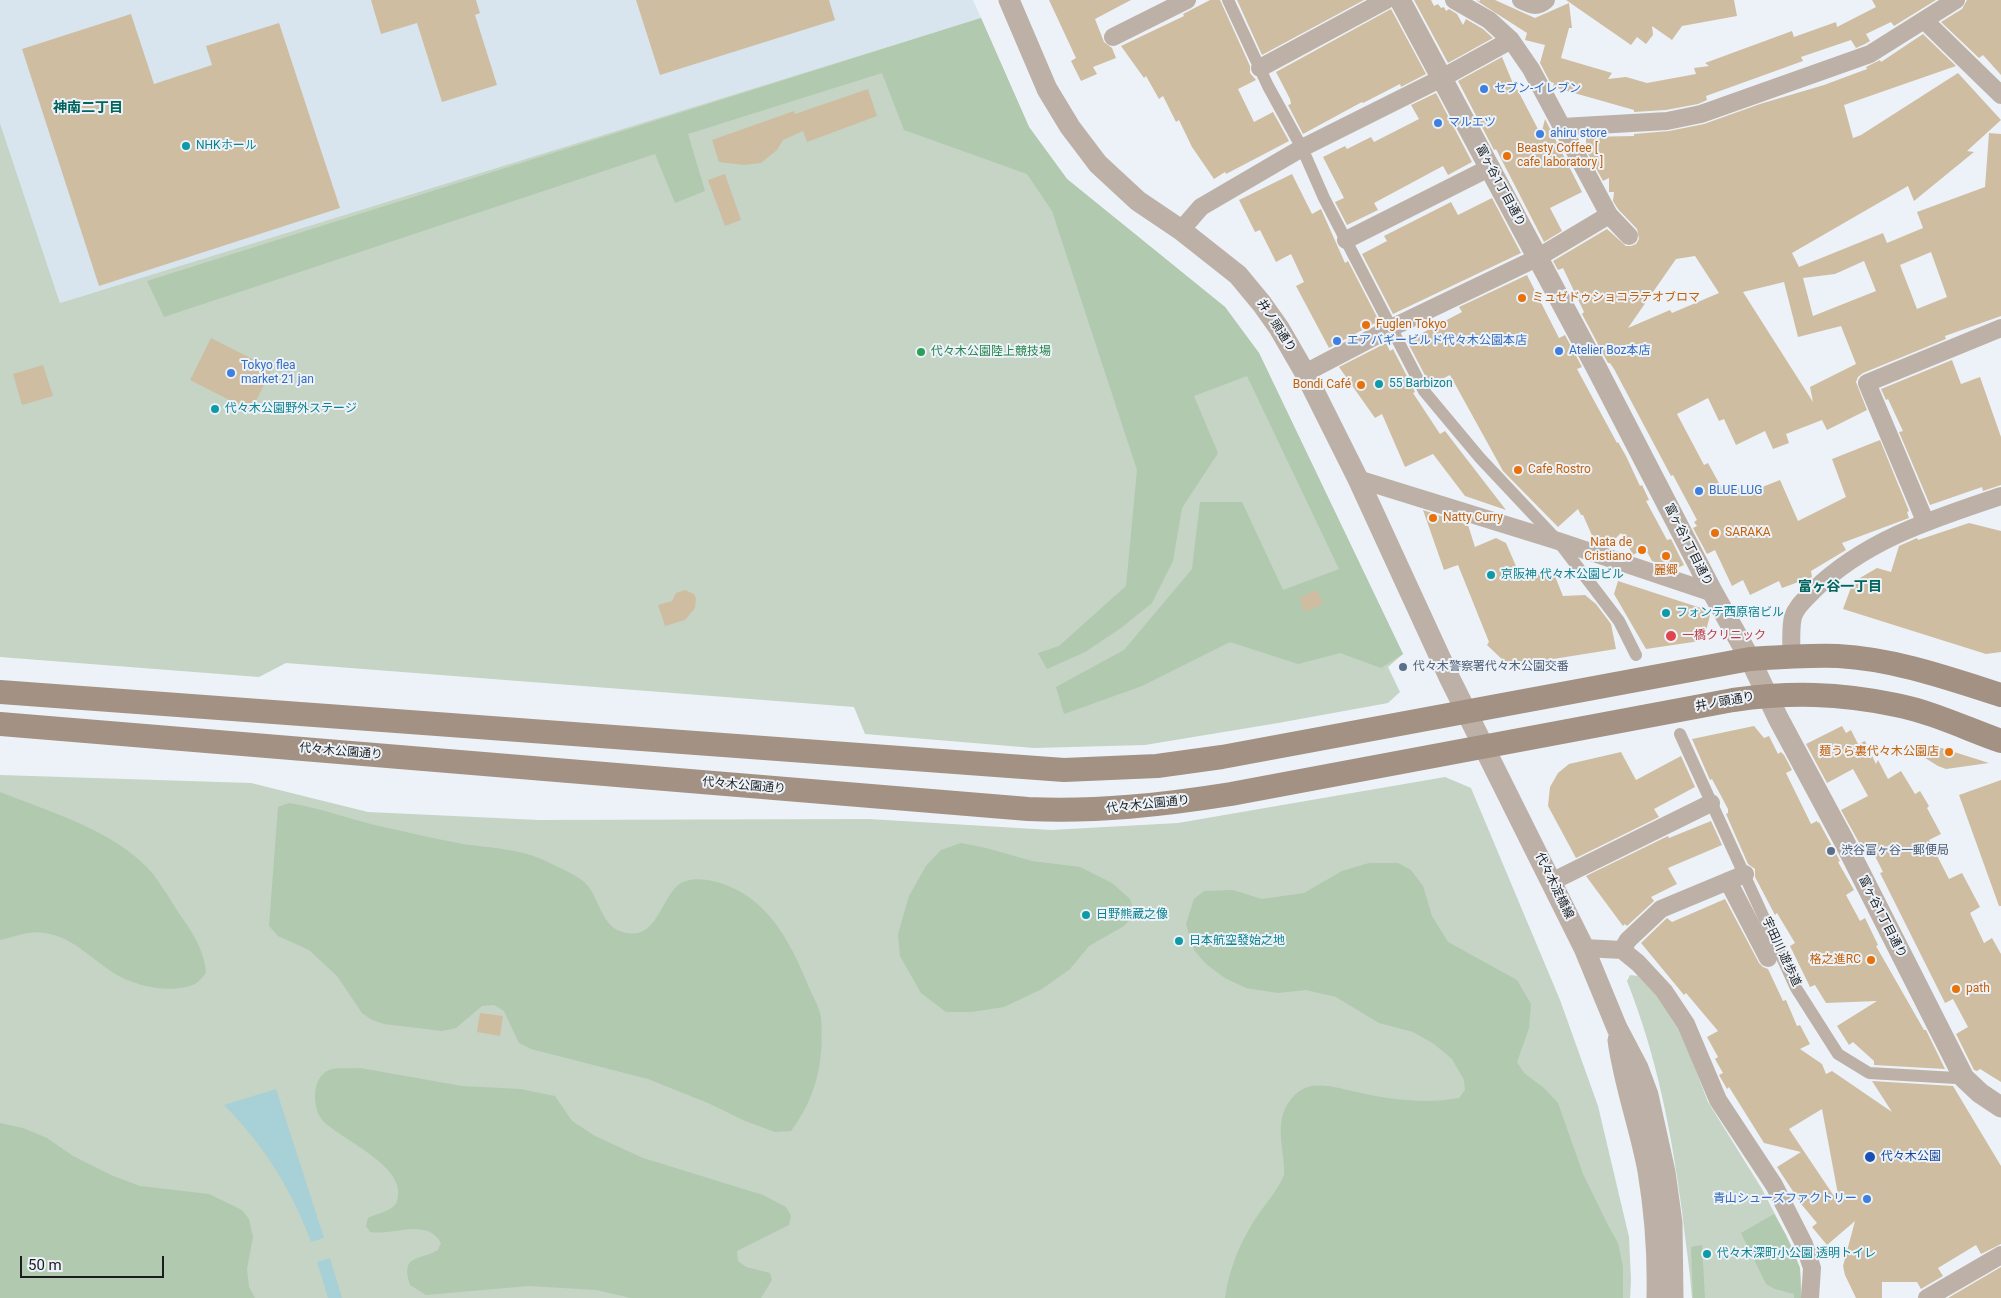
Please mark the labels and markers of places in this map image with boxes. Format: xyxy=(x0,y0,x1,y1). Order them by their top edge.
place label: セブン-イレブン xyxy=(1494,82,1581,96)
marker: セブン-イレブン xyxy=(1478,83,1490,95)
place label: マルエツ xyxy=(1448,116,1496,130)
marker: マルエツ xyxy=(1432,117,1444,129)
place label: ahiru store xyxy=(1550,127,1607,141)
marker: ahiru store xyxy=(1534,128,1546,140)
place label: NHKホール xyxy=(196,139,257,153)
marker: NHKホール xyxy=(180,140,192,152)
place label: Beasty Coffee [ cafe laboratory ] xyxy=(1517,142,1603,170)
marker: Beasty Coffee [ cafe laboratory ] xyxy=(1501,150,1513,162)
place label: ミュゼドゥショコラテオブロマ xyxy=(1532,291,1700,305)
marker: ミュゼドゥショコラテオブロマ xyxy=(1516,292,1528,304)
place label: Fuglen Tokyo xyxy=(1376,318,1447,332)
marker: Fuglen Tokyo xyxy=(1360,319,1372,331)
place label: エアバギービルド代々木公園本店 xyxy=(1347,334,1527,348)
marker: エアバギービルド代々木公園本店 xyxy=(1331,335,1343,347)
place label: Atelier Boz本店 xyxy=(1569,344,1650,358)
place label: 代々木公園陸上競技場 xyxy=(931,345,1051,359)
marker: Atelier Boz本店 xyxy=(1553,345,1565,357)
marker: 代々木公園陸上競技場 xyxy=(915,346,927,358)
place label: Tokyo flea market 21 jan xyxy=(241,359,314,387)
marker: Tokyo flea market 21 jan xyxy=(225,367,237,379)
place label: 55 Barbizon xyxy=(1389,377,1453,391)
place label: Bondi Café xyxy=(1293,378,1351,392)
marker: 55 Barbizon xyxy=(1373,378,1385,390)
marker: Bondi Café xyxy=(1355,379,1367,391)
place label: 代々木公園野外ステージ xyxy=(225,402,357,416)
marker: 代々木公園野外ステージ xyxy=(209,403,221,415)
place label: Cafe Rostro xyxy=(1528,463,1591,477)
marker: Cafe Rostro xyxy=(1512,464,1524,476)
place label: BLUE LUG xyxy=(1709,484,1762,498)
marker: BLUE LUG xyxy=(1693,485,1705,497)
place label: Natty Curry xyxy=(1443,511,1503,525)
marker: Natty Curry xyxy=(1427,512,1439,524)
place label: SARAKA xyxy=(1725,526,1771,540)
marker: SARAKA xyxy=(1709,527,1721,539)
place label: Nata de Cristiano xyxy=(1584,536,1632,564)
marker: Nata de Cristiano xyxy=(1636,544,1648,556)
marker: 麗郷 xyxy=(1660,550,1672,562)
place label: 麗郷 xyxy=(1654,564,1678,578)
place label: 京阪神 代々木公園ビル xyxy=(1501,568,1624,582)
marker: 京阪神 代々木公園ビル xyxy=(1485,569,1497,581)
place label: フォンテ西原宿ビル xyxy=(1676,606,1784,620)
marker: フォンテ西原宿ビル xyxy=(1660,607,1672,619)
marker: 一橋クリニック xyxy=(1664,629,1678,643)
place label: 一橋クリニック xyxy=(1682,629,1766,643)
place label: 代々木警察署代々木公園交番 xyxy=(1413,660,1569,674)
marker: 代々木警察署代々木公園交番 xyxy=(1397,661,1409,673)
place label: 麺うら裏代々木公園店 xyxy=(1819,745,1939,759)
marker: 麺うら裏代々木公園店 xyxy=(1943,746,1955,758)
place label: 渋谷富ヶ谷一郵便局 xyxy=(1841,844,1949,858)
marker: 渋谷富ヶ谷一郵便局 xyxy=(1825,845,1837,857)
place label: 日野熊蔵之像 xyxy=(1096,908,1168,922)
marker: 日野熊蔵之像 xyxy=(1080,909,1092,921)
place label: 日本航空發始之地 xyxy=(1189,934,1285,948)
marker: 日本航空發始之地 xyxy=(1173,935,1185,947)
place label: 格之進RC xyxy=(1810,953,1861,967)
marker: 格之進RC xyxy=(1865,954,1877,966)
place label: path xyxy=(1966,982,1990,996)
marker: path xyxy=(1950,983,1962,995)
marker: 代々木公園 xyxy=(1863,1150,1877,1164)
place label: 代々木公園 xyxy=(1881,1150,1941,1164)
place label: 青山シューズファクトリー xyxy=(1713,1192,1857,1206)
marker: 青山シューズファクトリー xyxy=(1861,1193,1873,1205)
place label: 代々木深町小公園 透明トイレ xyxy=(1717,1247,1876,1261)
marker: 代々木深町小公園 透明トイレ xyxy=(1701,1248,1713,1260)

